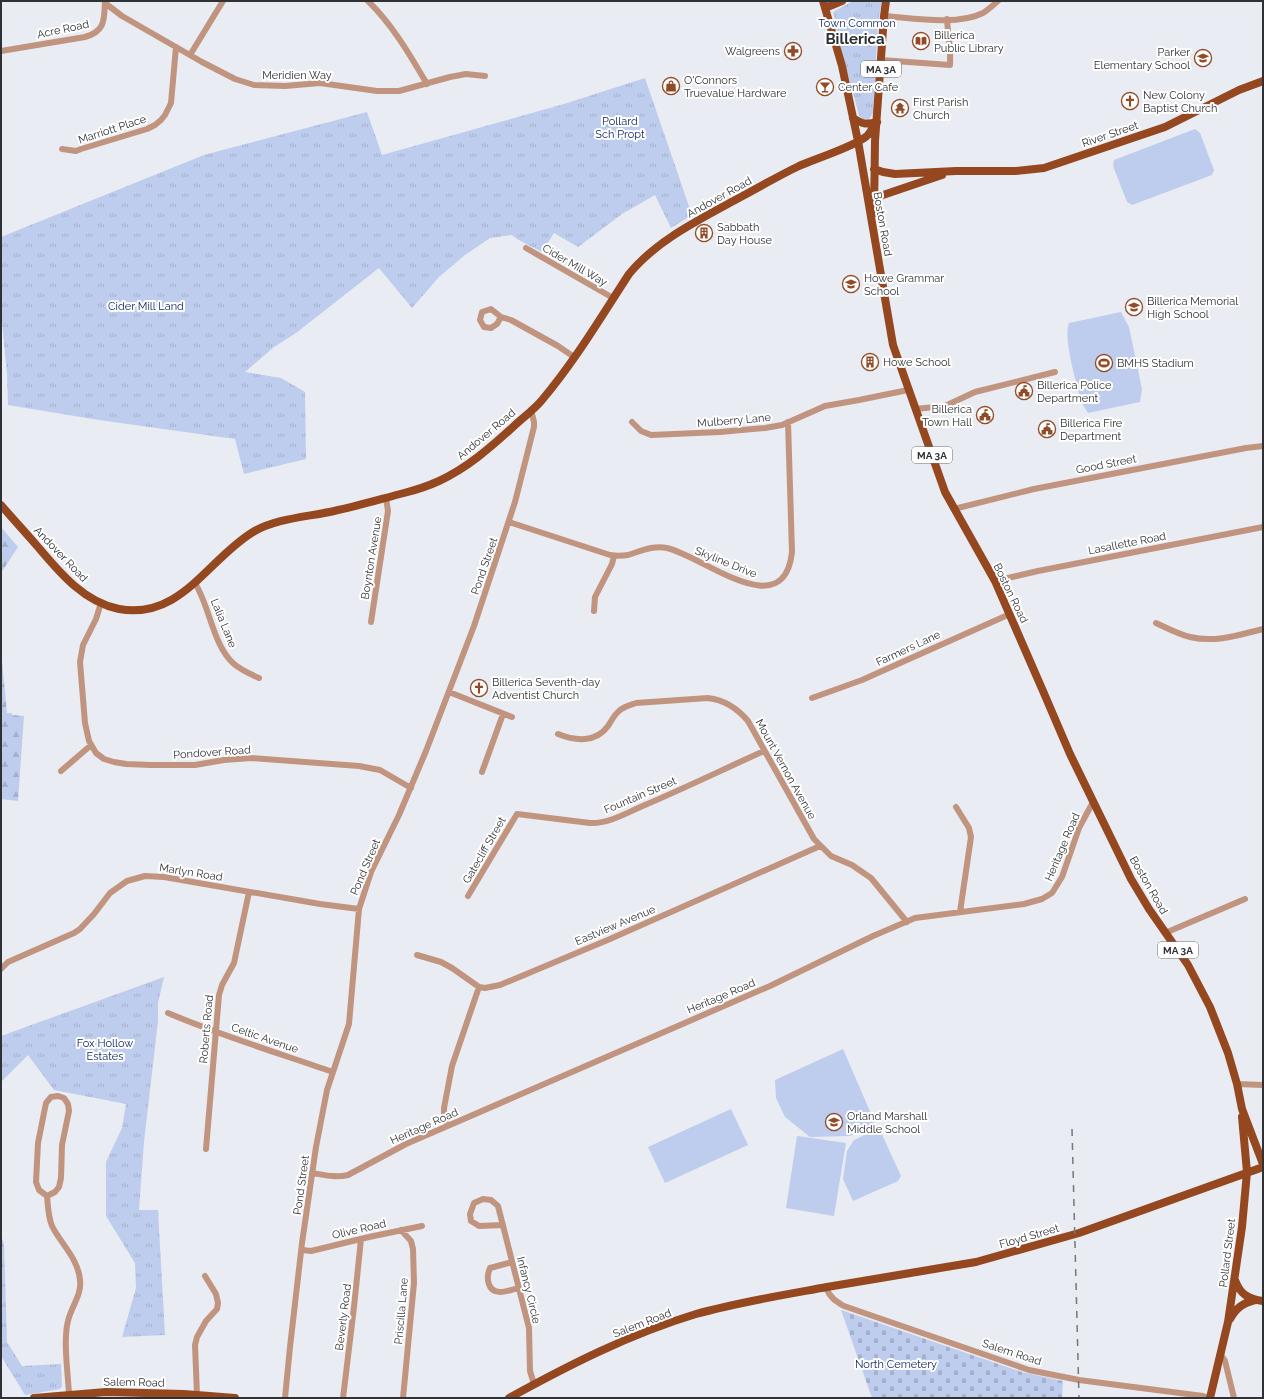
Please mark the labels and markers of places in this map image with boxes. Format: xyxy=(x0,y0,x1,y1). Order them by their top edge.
place label: Billerica Public Library xyxy=(934,29,1004,55)
library icon: Billerica Public Library xyxy=(911,31,931,51)
pharmacy icon: Walgreens xyxy=(783,41,803,61)
place label: Walgreens xyxy=(725,45,780,58)
place label: Parker Elementary School xyxy=(1094,46,1190,72)
school or university icon: Parker Elementary School xyxy=(1193,48,1213,68)
place label: O'Connors Truevalue Hardware xyxy=(684,74,787,100)
shop icon: O'Connors Truevalue Hardware xyxy=(661,76,681,96)
bar icon: Center Cafe xyxy=(815,77,835,97)
place label: Center Cafe xyxy=(838,81,899,94)
place label: New Colony Baptist Church xyxy=(1143,89,1218,115)
church icon: New Colony Baptist Church xyxy=(1120,91,1140,111)
place label: First Parish Church xyxy=(913,96,968,122)
temple icon: First Parish Church xyxy=(890,98,910,118)
place label: Sabbath Day House xyxy=(717,221,773,247)
building icon: Sabbath Day House xyxy=(694,223,714,243)
place label: Howe Grammar School xyxy=(864,272,944,298)
school or university icon: Howe Grammar School xyxy=(841,274,861,294)
place label: Billerica Memorial High School xyxy=(1147,295,1238,321)
school or university icon: Billerica Memorial High School xyxy=(1124,297,1144,317)
building icon: Howe School xyxy=(860,352,880,372)
sports icon: BMHS Stadium xyxy=(1094,353,1114,373)
place label: Howe School xyxy=(883,356,951,369)
place label: BMHS Stadium xyxy=(1117,357,1194,370)
place label: Billerica Police Department xyxy=(1037,379,1112,405)
public building icon: Billerica Police Department xyxy=(1014,381,1034,401)
place label: Billerica Town Hall xyxy=(922,403,972,429)
public building icon: Billerica Town Hall xyxy=(975,405,995,425)
place label: Billerica Fire Department xyxy=(1060,417,1123,443)
public building icon: Billerica Fire Department xyxy=(1037,419,1057,439)
place label: Billerica Seventh-day Adventist Church xyxy=(492,676,600,702)
church icon: Billerica Seventh-day Adventist Church xyxy=(469,678,489,698)
place label: Orland Marshall Middle School xyxy=(847,1110,927,1136)
school or university icon: Orland Marshall Middle School xyxy=(824,1112,844,1132)

